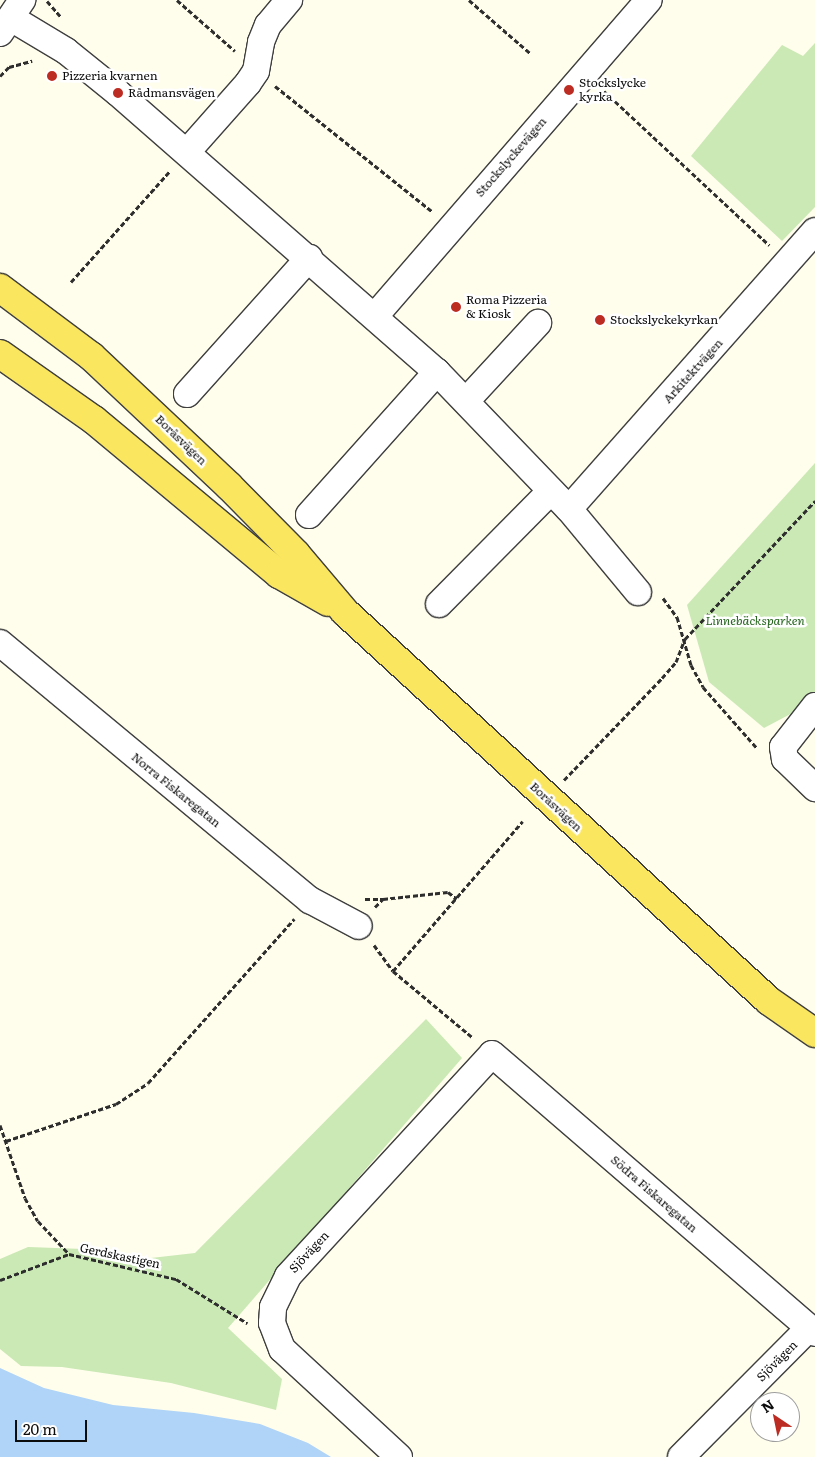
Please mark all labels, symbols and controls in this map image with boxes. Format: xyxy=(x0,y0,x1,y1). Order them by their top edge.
place label: Pizzeria kvarnen xyxy=(62,69,158,83)
marker: Pizzeria kvarnen xyxy=(46,70,58,82)
place label: Stockslycke kyrka xyxy=(579,76,646,104)
marker: Stockslycke kyrka xyxy=(563,84,575,96)
place label: Rådmansvägen xyxy=(128,86,215,100)
marker: Rådmansvägen xyxy=(112,87,124,99)
street label: Stockslyckevägen xyxy=(473,114,549,200)
place label: Roma Pizzeria & Kiosk xyxy=(466,293,547,321)
marker: Roma Pizzeria & Kiosk xyxy=(450,301,462,313)
place label: Stockslyckekyrkan xyxy=(610,313,718,327)
marker: Stockslyckekyrkan xyxy=(594,314,606,326)
street label: Arkitektvägen xyxy=(660,336,726,406)
street label: Boråsvägen xyxy=(152,412,210,468)
park label: Linnebäcksparken xyxy=(705,614,805,628)
street label: Norra Fiskaregatan xyxy=(129,750,223,830)
street label: Boråsvägen xyxy=(527,779,585,835)
street label: Södra Fiskaregatan xyxy=(608,1153,700,1235)
street label: Sjövägen xyxy=(286,1228,332,1276)
street label: Gerdskastigen xyxy=(79,1240,161,1272)
street label: Sjövägen xyxy=(754,1338,800,1384)
north arrow xyxy=(750,1392,800,1442)
text: N xyxy=(757,1394,778,1417)
scale bar xyxy=(18,1410,90,1442)
text: 20 m xyxy=(23,1417,57,1440)

